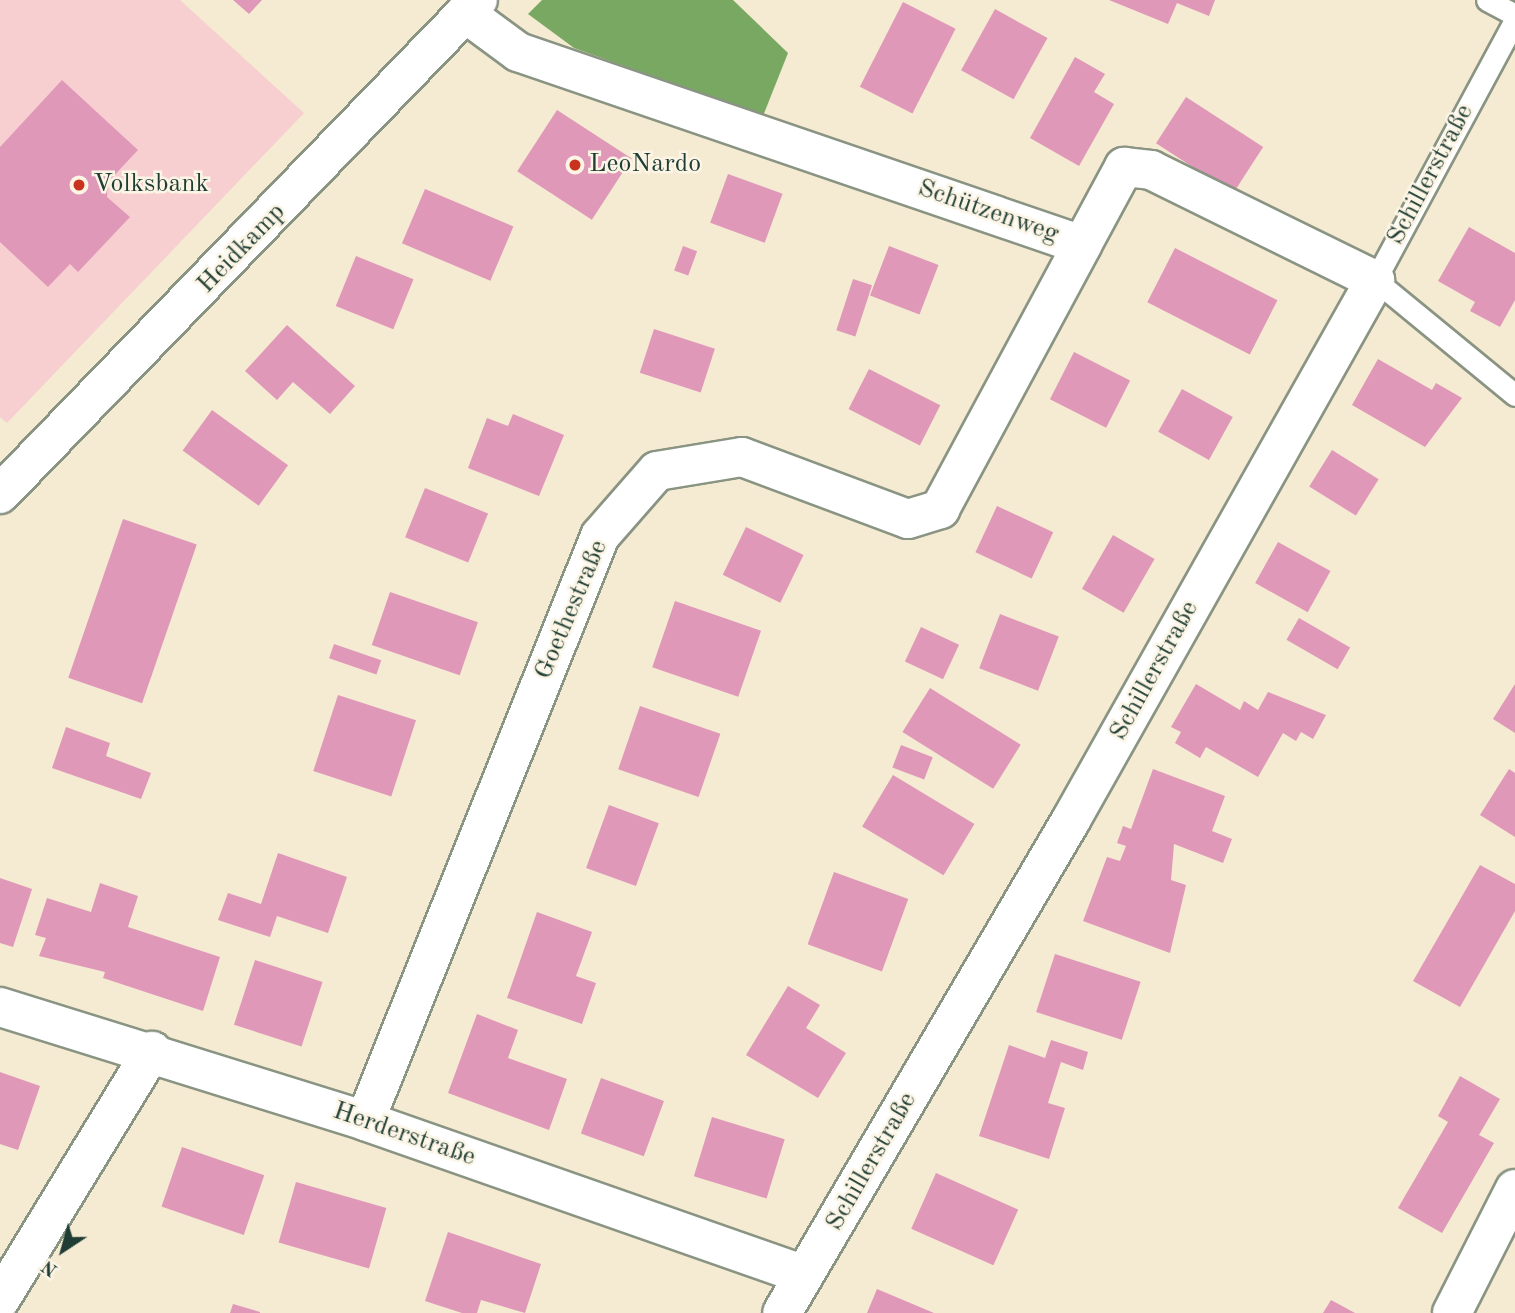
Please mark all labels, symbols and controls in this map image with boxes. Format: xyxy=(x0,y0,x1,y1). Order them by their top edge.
street label: Schillerstraße xyxy=(1381,99,1481,251)
place label: LeoNardo xyxy=(589,149,701,181)
marker: LeoNardo xyxy=(567,157,583,173)
place label: Volksbank xyxy=(93,169,209,201)
street label: Schützenweg xyxy=(913,173,1063,251)
marker: Volksbank xyxy=(71,177,87,193)
street label: Heidkamp xyxy=(191,197,293,301)
street label: Goethestraße xyxy=(529,536,615,684)
street label: Schillerstraße xyxy=(1104,596,1206,746)
street label: Schillerstraße xyxy=(820,1087,924,1237)
street label: Herderstraße xyxy=(329,1096,479,1174)
north arrow xyxy=(28,1215,98,1285)
text: N xyxy=(39,1255,62,1279)

